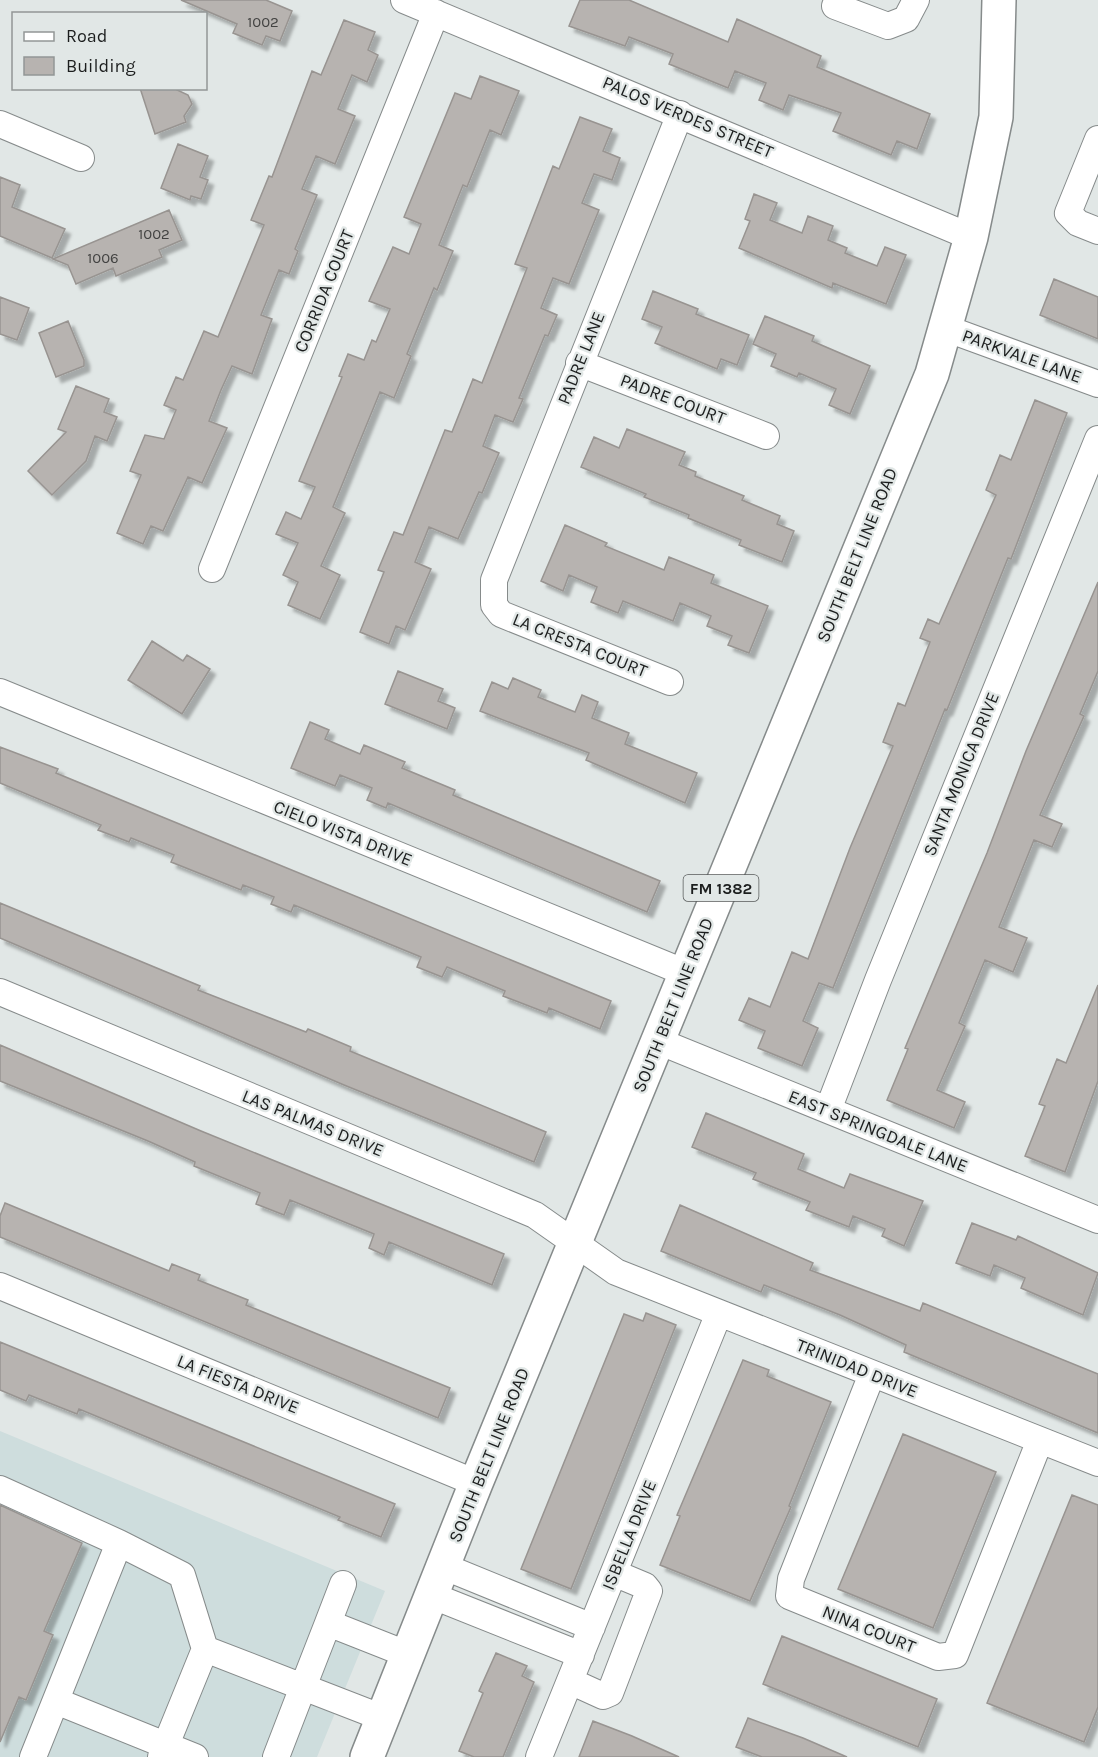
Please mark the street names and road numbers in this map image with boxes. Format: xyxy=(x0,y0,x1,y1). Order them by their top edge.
street label: PALOS VERDES STREET xyxy=(599,71,777,163)
street label: CORRIDA COURT xyxy=(289,226,359,356)
street label: PADRE LANE xyxy=(552,308,610,408)
street label: PARKVALE LANE xyxy=(959,324,1085,388)
street label: PADRE COURT xyxy=(617,369,729,429)
street label: SOUTH BELT LINE ROAD xyxy=(812,464,902,646)
street label: LA CRESTA COURT xyxy=(509,608,651,682)
street label: SANTA MONICA DRIVE xyxy=(918,689,1004,859)
street label: CIELO VISTA DRIVE xyxy=(270,795,416,871)
road number: FM 1382 xyxy=(684,875,758,901)
street label: SOUTH BELT LINE ROAD xyxy=(628,914,718,1096)
street label: LAS PALMAS DRIVE xyxy=(239,1085,387,1161)
street label: EAST SPRINGDALE LANE xyxy=(785,1085,971,1177)
street label: TRINIDAD DRIVE xyxy=(793,1334,921,1402)
street label: LA FIESTA DRIVE xyxy=(174,1350,302,1418)
street label: SOUTH BELT LINE ROAD xyxy=(444,1364,534,1546)
street label: ISBELLA DRIVE xyxy=(597,1477,661,1593)
street label: NINA COURT xyxy=(819,1600,919,1658)

